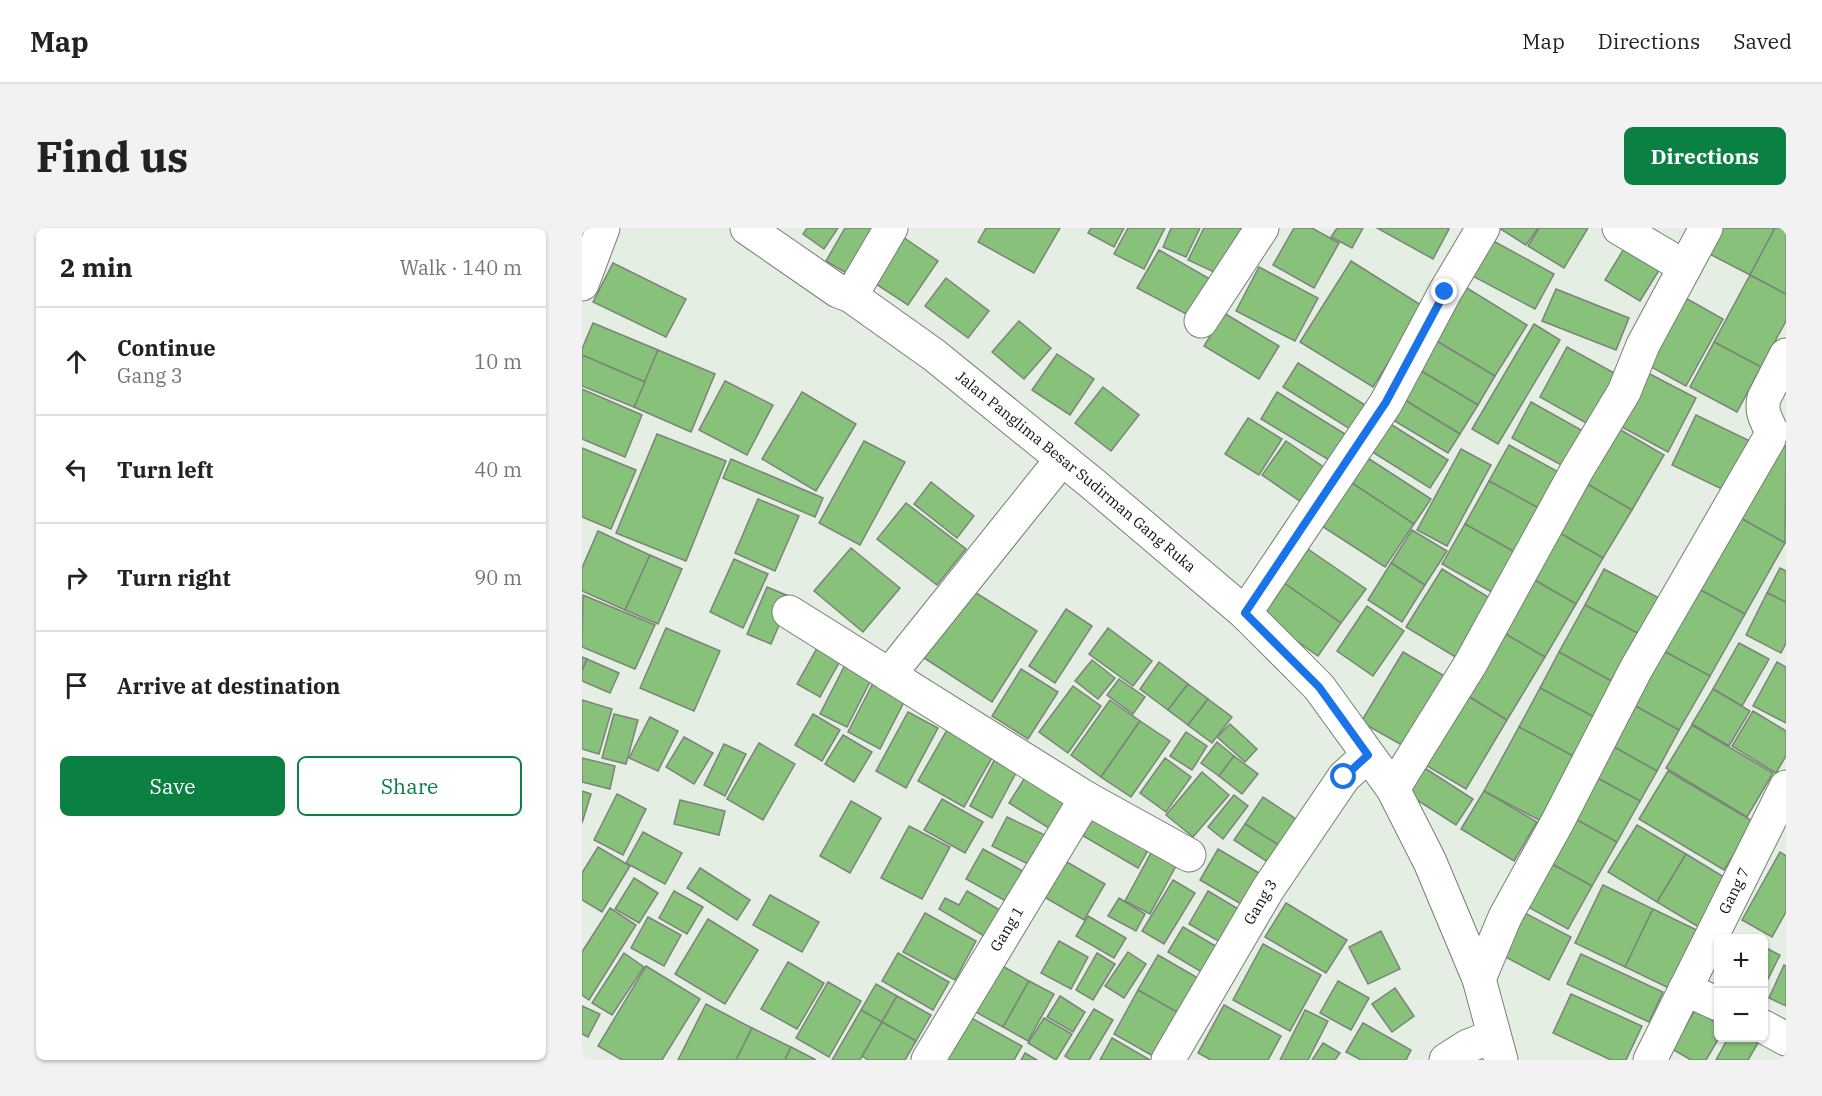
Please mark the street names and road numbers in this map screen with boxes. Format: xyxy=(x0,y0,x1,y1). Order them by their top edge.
street label: Jalan Panglima Besar Sudirman Gang Ruka xyxy=(952,367,1200,576)
street label: Gang 7 xyxy=(1714,864,1753,917)
street label: Gang 3 xyxy=(1239,875,1281,928)
street label: Gang 1 xyxy=(986,903,1027,955)

